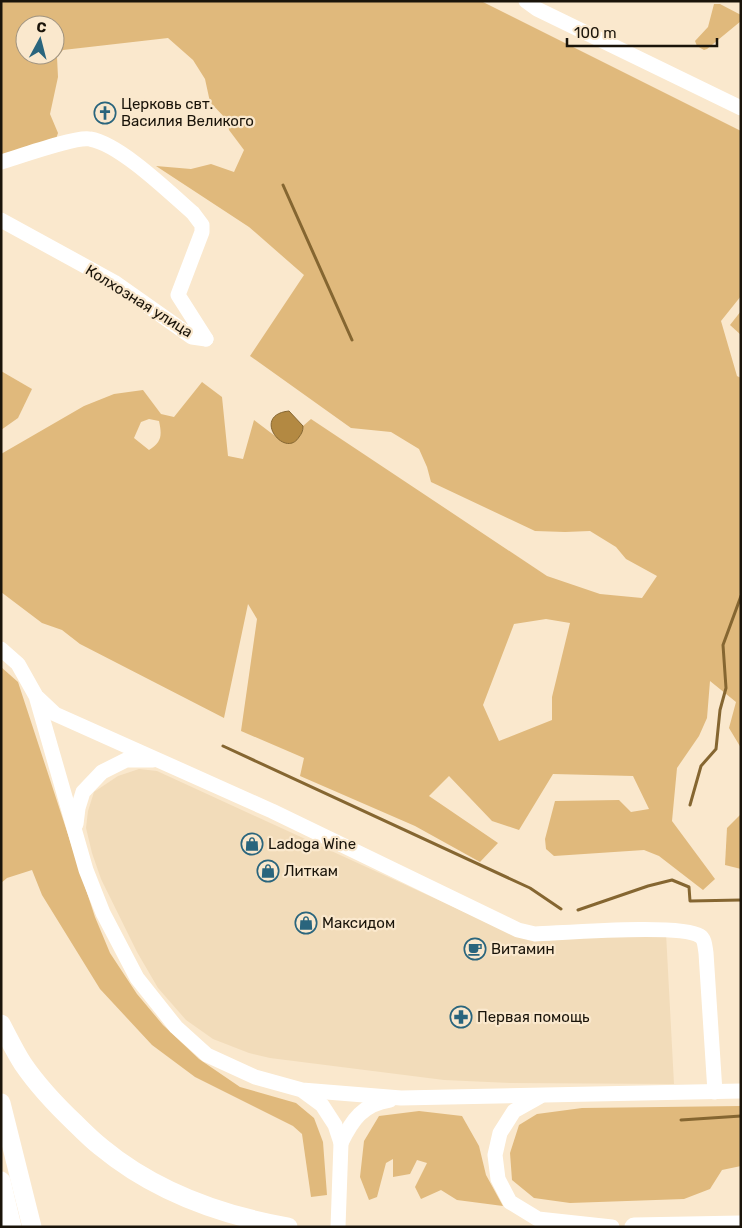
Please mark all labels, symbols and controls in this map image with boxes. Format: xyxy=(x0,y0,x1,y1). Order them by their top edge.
north arrow xyxy=(15,15,65,65)
scale bar xyxy=(567,15,717,47)
text: С xyxy=(36,19,48,37)
text: 100 m xyxy=(574,24,616,42)
place label: Церковь свт. Василия Великого xyxy=(121,95,254,130)
church icon: Церковь свт. Василия Великого xyxy=(93,101,117,125)
street label: Колхозная улица xyxy=(82,261,196,341)
shop icon: Ladoga Wine xyxy=(240,832,264,856)
place label: Ladoga Wine xyxy=(268,835,356,853)
shop icon: Литкам xyxy=(256,859,280,883)
place label: Литкам xyxy=(284,862,338,880)
shop icon: Максидом xyxy=(294,911,318,935)
place label: Максидом xyxy=(322,914,395,932)
cafe icon: Витамин xyxy=(463,937,487,961)
place label: Витамин xyxy=(491,940,555,958)
pharmacy icon: Первая помощь xyxy=(449,1005,473,1029)
place label: Первая помощь xyxy=(477,1008,590,1026)

